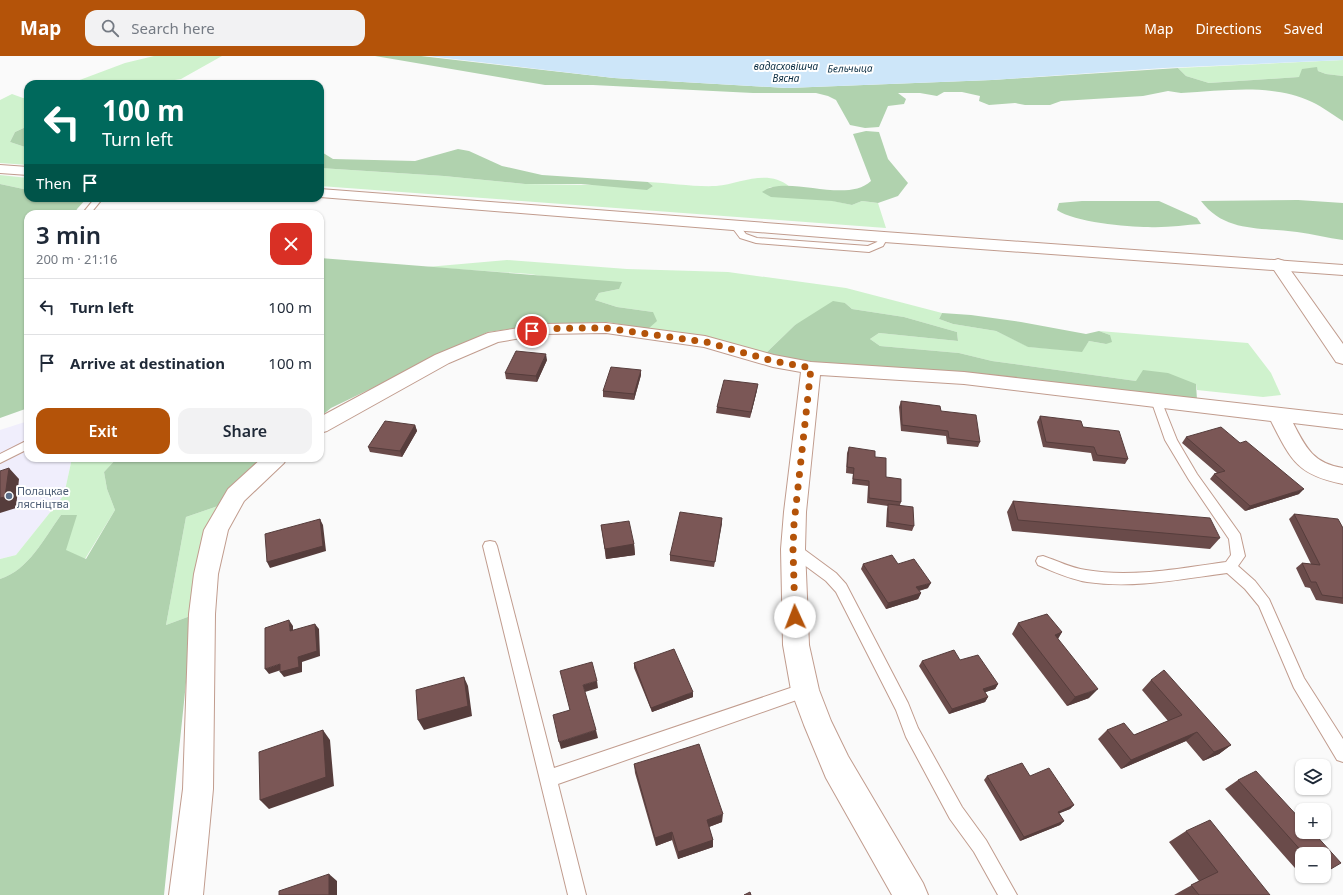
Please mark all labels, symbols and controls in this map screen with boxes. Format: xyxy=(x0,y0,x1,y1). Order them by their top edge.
search box xyxy=(85,10,365,46)
text: Map xyxy=(20,15,61,41)
icon: search xyxy=(99,17,121,39)
text: Search here xyxy=(131,18,215,38)
text: Map xyxy=(1144,19,1173,38)
text: Directions xyxy=(1195,19,1262,38)
text: Saved xyxy=(1284,19,1323,38)
water label: вадасховішча Вясна xyxy=(754,59,818,85)
water label: Бельчыца xyxy=(827,61,873,75)
text: 100 m xyxy=(102,91,185,129)
icon: left xyxy=(36,96,88,148)
text: Turn left xyxy=(102,127,173,151)
icon: arrive xyxy=(79,172,101,194)
text: Then xyxy=(36,173,71,193)
text: 3 min xyxy=(36,218,101,251)
button: close xyxy=(270,223,312,265)
text: 200 m · 21:16 xyxy=(36,250,117,268)
icon: left xyxy=(36,296,58,318)
text: Turn left xyxy=(70,297,134,317)
text: 100 m xyxy=(268,297,312,317)
pin xyxy=(515,314,549,348)
icon: arrive xyxy=(521,320,543,342)
icon: arrive xyxy=(36,352,58,374)
text: Arrive at destination xyxy=(70,353,225,373)
text: 100 m xyxy=(268,353,312,373)
button: Exit xyxy=(36,408,170,454)
button: Share xyxy=(178,408,312,454)
place label: Полацкае лясніцтва xyxy=(17,483,69,511)
marker: Полацкае лясніцтва xyxy=(4,491,14,501)
position arrow xyxy=(774,596,816,638)
map controls xyxy=(1295,759,1331,883)
button: layers xyxy=(1295,759,1331,795)
button: + xyxy=(1295,803,1331,839)
button: − xyxy=(1295,847,1331,883)

